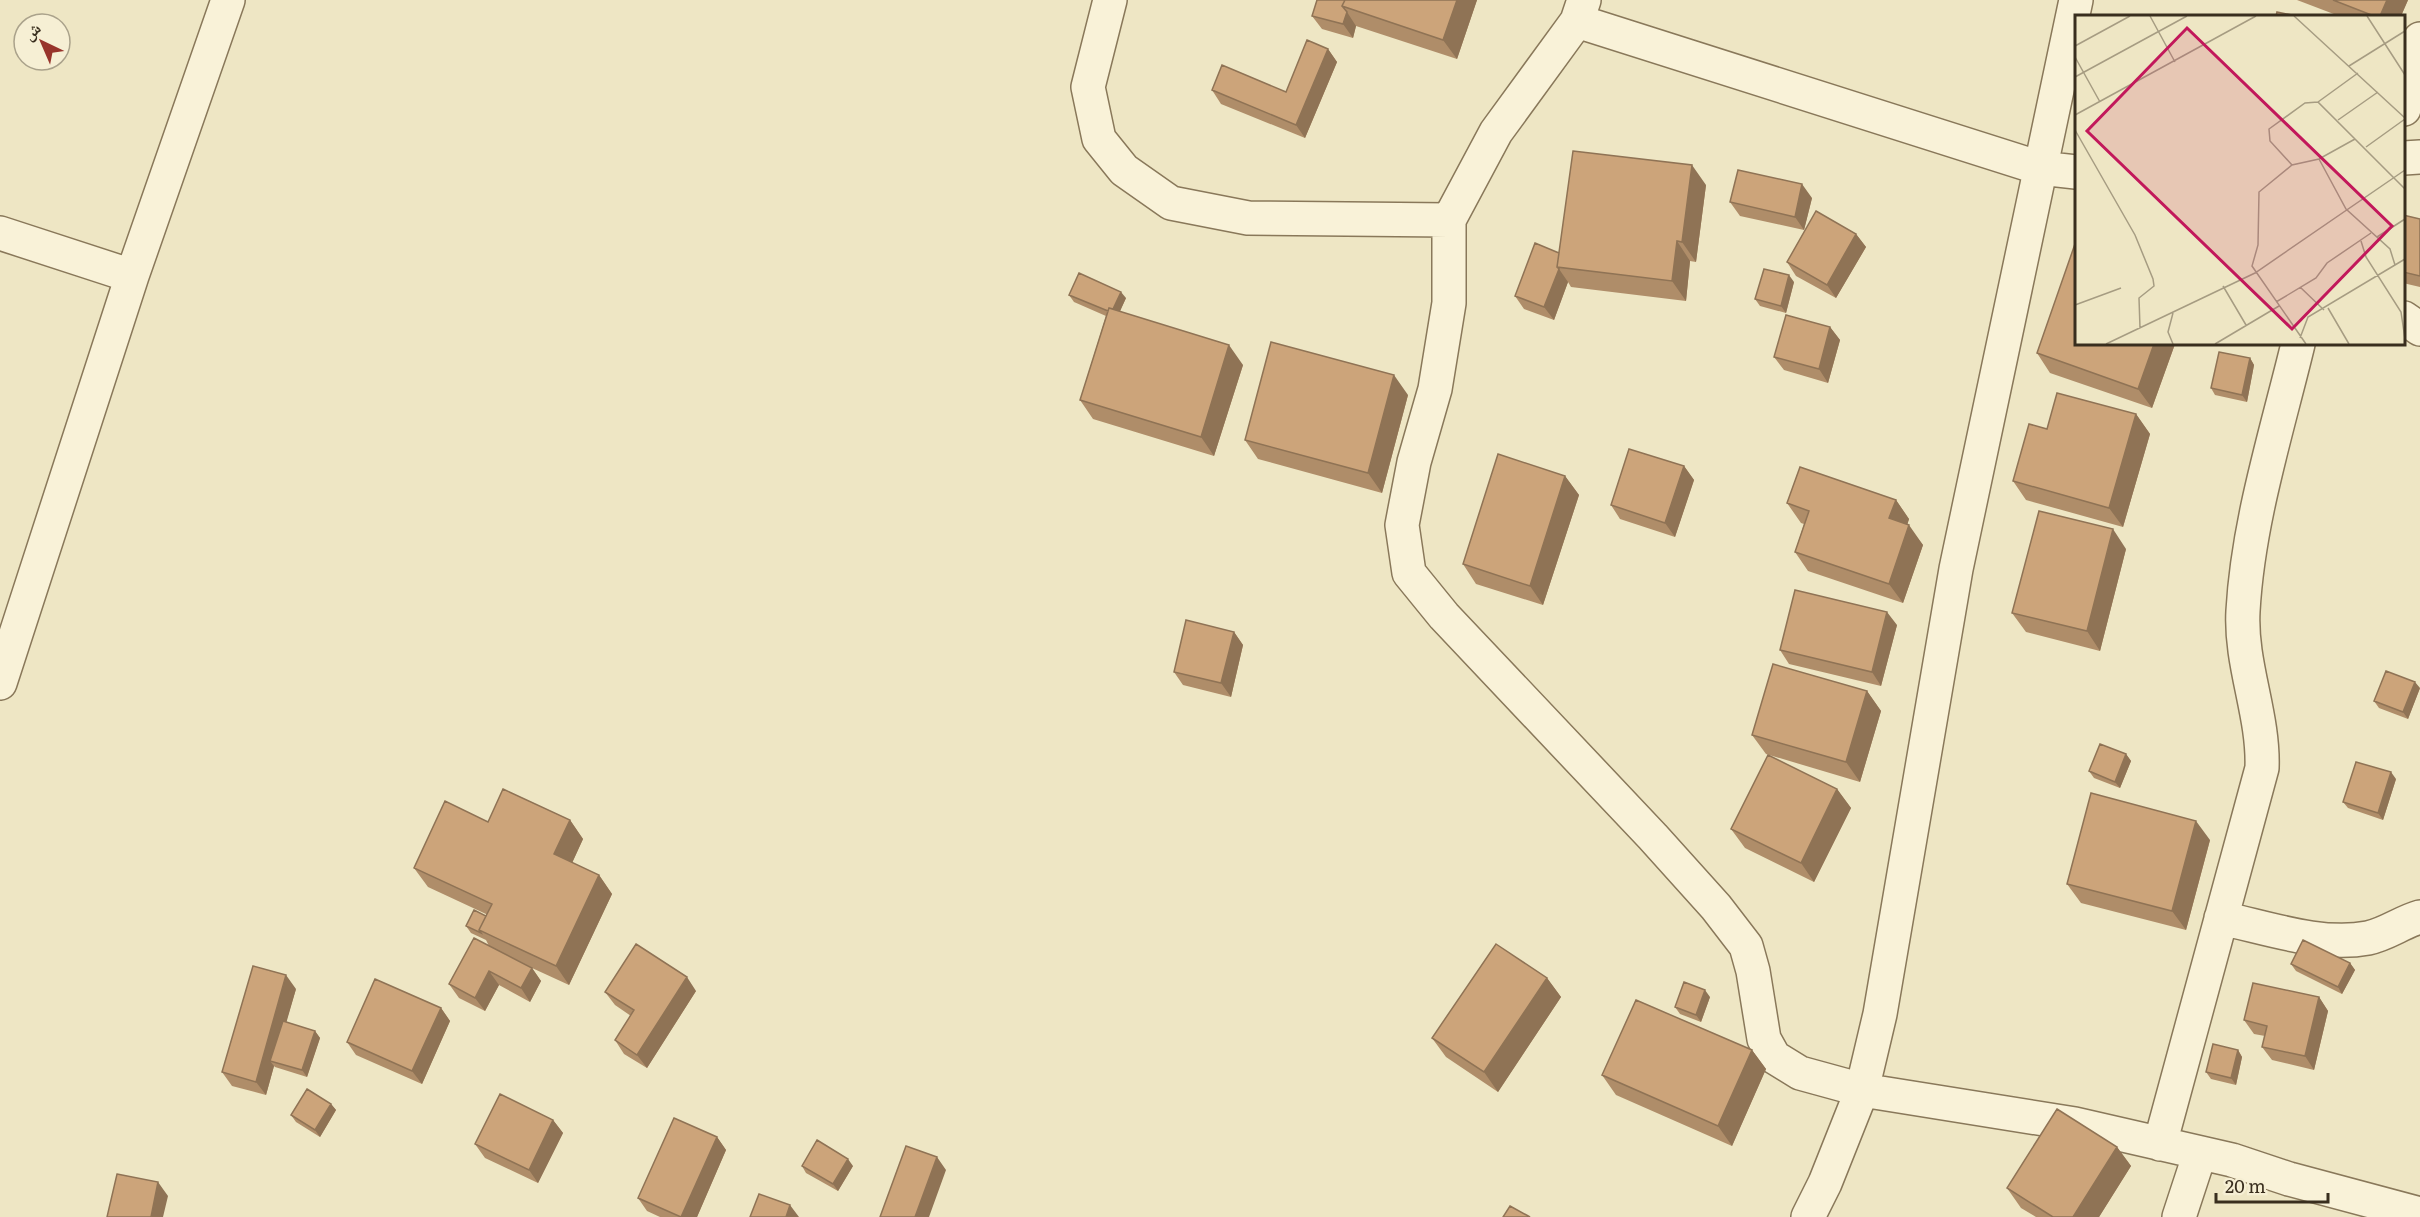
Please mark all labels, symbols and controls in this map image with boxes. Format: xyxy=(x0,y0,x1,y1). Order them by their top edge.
north arrow xyxy=(12,12,72,72)
inset map xyxy=(2075,15,2405,345)
text: ش xyxy=(16,16,45,45)
scale bar xyxy=(2216,1166,2328,1204)
text: 20 m xyxy=(2225,1172,2266,1199)

